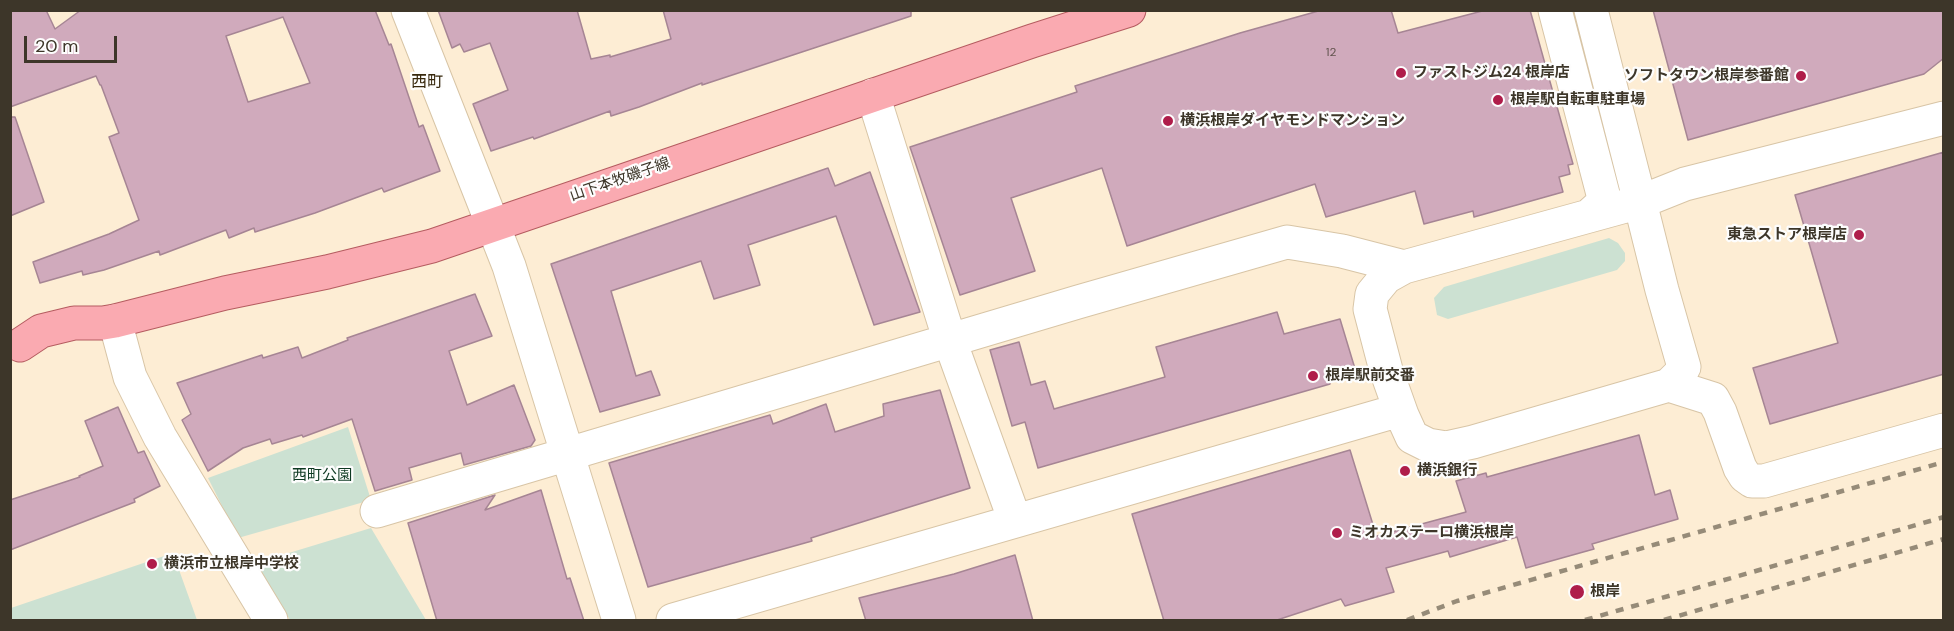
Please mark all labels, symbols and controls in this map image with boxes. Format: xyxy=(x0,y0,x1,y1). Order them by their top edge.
scale bar xyxy=(27,24,120,62)
text: 20 m xyxy=(35,34,78,58)
house number: 12 xyxy=(1326,46,1336,60)
place label: ファストジム24 根岸店 xyxy=(1413,64,1570,82)
marker: ファストジム24 根岸店 xyxy=(1394,66,1408,80)
place label: ソフトタウン根岸参番館 xyxy=(1624,67,1789,85)
marker: ソフトタウン根岸参番館 xyxy=(1794,69,1808,83)
district label: 西町 xyxy=(411,73,443,93)
place label: 根岸駅自転車駐車場 xyxy=(1510,91,1645,109)
marker: 根岸駅自転車駐車場 xyxy=(1491,93,1505,107)
place label: 横浜根岸ダイヤモンドマンション xyxy=(1180,112,1405,130)
marker: 横浜根岸ダイヤモンドマンション xyxy=(1161,114,1175,128)
street label: 山下本牧磯子線 xyxy=(567,154,673,206)
place label: 東急ストア根岸店 xyxy=(1727,226,1847,244)
marker: 東急ストア根岸店 xyxy=(1852,228,1866,242)
place label: 根岸駅前交番 xyxy=(1325,367,1415,385)
marker: 根岸駅前交番 xyxy=(1306,369,1320,383)
place label: 横浜銀行 xyxy=(1417,462,1477,480)
marker: 横浜銀行 xyxy=(1398,464,1412,478)
park label: 西町公園 xyxy=(292,467,352,485)
place label: ミオカステーロ横浜根岸 xyxy=(1349,524,1514,542)
marker: ミオカステーロ横浜根岸 xyxy=(1330,526,1344,540)
place label: 横浜市立根岸中学校 xyxy=(164,555,299,573)
marker: 横浜市立根岸中学校 xyxy=(145,557,159,571)
marker: 根岸 xyxy=(1568,583,1586,601)
place label: 根岸 xyxy=(1590,583,1620,601)

